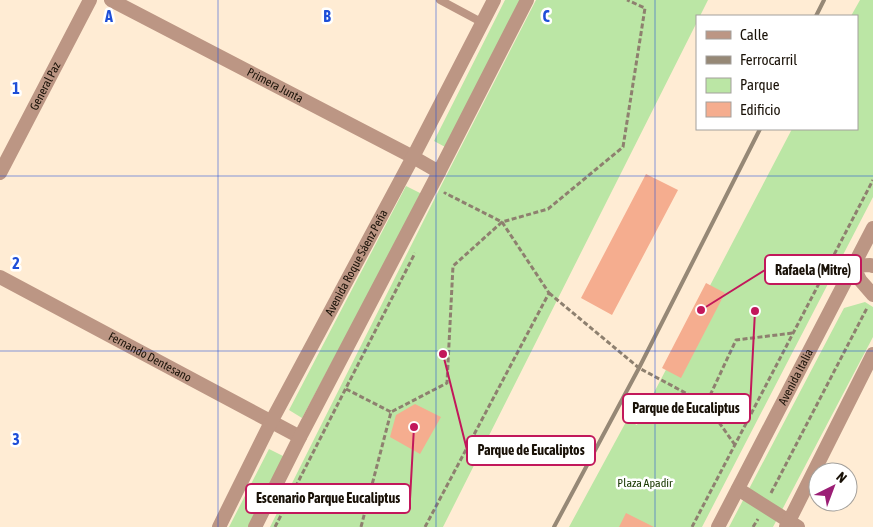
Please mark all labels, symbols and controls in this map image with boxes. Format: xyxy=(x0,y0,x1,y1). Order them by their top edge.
text: A xyxy=(104,7,113,25)
text: B xyxy=(323,7,331,25)
text: C xyxy=(542,7,550,25)
legend xyxy=(696,15,858,130)
text: Calle xyxy=(740,26,769,43)
text: Ferrocarril xyxy=(740,51,797,68)
street label: General Paz xyxy=(27,59,64,113)
street label: Primera Junta xyxy=(245,65,306,106)
text: Parque xyxy=(740,76,780,93)
text: 1 xyxy=(12,79,20,97)
text: Edificio xyxy=(740,101,781,118)
street label: Avenida Roque Sáenz Peña xyxy=(322,207,391,318)
text: 2 xyxy=(12,254,20,272)
callout: Rafaela (Mitre) xyxy=(765,255,861,284)
text: Rafaela (Mitre) xyxy=(775,262,851,278)
street label: Fernando Dentesano xyxy=(106,329,194,385)
street label: Avenida Italia xyxy=(775,346,816,407)
callout: Parque de Eucaliptus xyxy=(623,394,750,423)
text: Parque de Eucaliptus xyxy=(632,400,740,416)
text: 3 xyxy=(12,430,20,448)
callout: Parque de Eucaliptos xyxy=(467,436,595,465)
text: Parque de Eucaliptos xyxy=(477,442,585,458)
north arrow xyxy=(808,462,858,512)
text: N xyxy=(833,469,850,486)
park label: Plaza Apadir xyxy=(617,476,673,490)
callout: Escenario Parque Eucaliptus xyxy=(246,484,410,513)
text: Escenario Parque Eucaliptus xyxy=(256,490,400,506)

